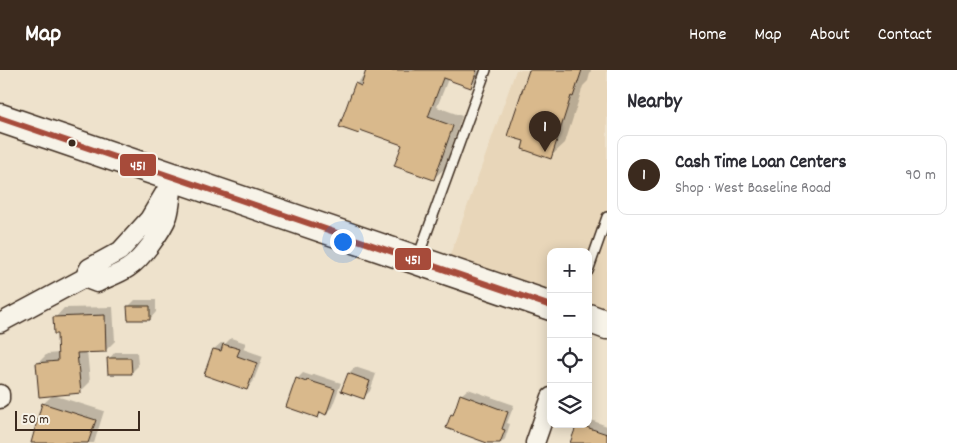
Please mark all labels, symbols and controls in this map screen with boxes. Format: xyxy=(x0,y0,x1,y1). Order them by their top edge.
text: Map xyxy=(25,18,61,52)
text: Home xyxy=(689,23,726,48)
text: Map xyxy=(754,23,782,48)
text: About xyxy=(810,23,850,48)
text: Contact xyxy=(878,23,932,48)
text: Nearby xyxy=(627,88,682,118)
pin: 1 xyxy=(529,111,561,152)
unlabelled marker xyxy=(67,138,77,148)
text: Cash Time Loan Centers xyxy=(675,150,846,177)
line badge: 451 xyxy=(119,153,157,177)
text: 451 xyxy=(130,157,146,177)
text: 1 xyxy=(642,164,646,187)
text: 90 m xyxy=(905,164,936,187)
text: Shop · West Baseline Road xyxy=(675,177,831,200)
your location xyxy=(330,229,356,255)
line badge: 451 xyxy=(394,247,432,271)
map controls xyxy=(547,248,592,428)
button: + xyxy=(547,248,592,293)
text: 451 xyxy=(405,251,421,271)
button: − xyxy=(547,293,592,338)
button: locate xyxy=(547,338,592,383)
button: layers xyxy=(547,383,592,428)
scale bar xyxy=(15,408,140,431)
text: 50 m xyxy=(22,410,49,430)

